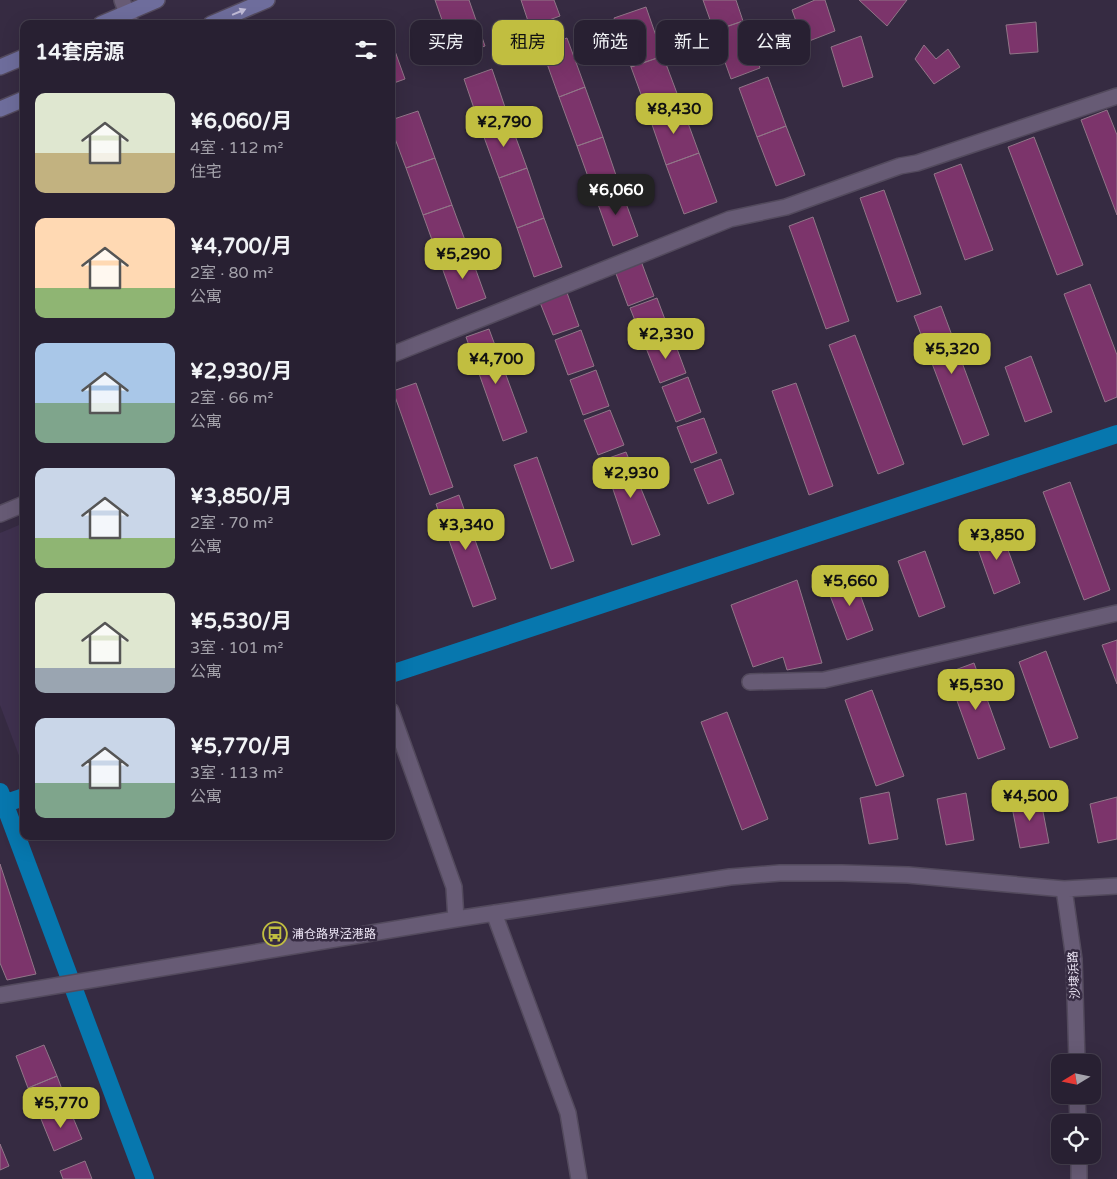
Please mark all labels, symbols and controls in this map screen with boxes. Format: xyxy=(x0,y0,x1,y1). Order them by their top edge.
one-way arrow xyxy=(232,7,246,15)
chip: 买房 xyxy=(410,20,482,65)
chip: 租房 xyxy=(492,20,564,65)
chip: 筛选 xyxy=(574,20,646,65)
chip: 新上 xyxy=(656,20,728,65)
chip: 公寓 xyxy=(738,20,810,65)
icon: filters xyxy=(352,36,380,64)
text: 14套房源 xyxy=(35,40,124,65)
pin: ¥8,430 xyxy=(633,92,715,135)
text: ¥8,430 xyxy=(647,99,701,119)
pin: ¥2,790 xyxy=(463,106,545,148)
text: ¥6,060/月 xyxy=(190,109,292,134)
text: ¥2,790 xyxy=(477,112,531,132)
icon: home xyxy=(75,113,135,173)
text: 4室 · 112 m² xyxy=(190,138,283,158)
text: 住宅 xyxy=(190,162,222,182)
pin: ¥6,060 xyxy=(575,174,657,216)
text: ¥6,060 xyxy=(589,180,643,200)
text: ¥4,700/月 xyxy=(190,234,292,259)
icon: home xyxy=(75,238,135,298)
pin: ¥5,290 xyxy=(422,238,504,280)
text: ¥5,290 xyxy=(436,244,490,264)
text: 2室 · 80 m² xyxy=(190,263,273,283)
text: 公寓 xyxy=(190,287,222,307)
pin: ¥2,330 xyxy=(625,318,707,360)
text: ¥2,330 xyxy=(639,324,693,344)
pin: ¥5,320 xyxy=(911,332,993,375)
text: ¥5,320 xyxy=(925,339,979,359)
pin: ¥4,700 xyxy=(455,342,537,385)
text: ¥4,700 xyxy=(469,349,523,369)
text: ¥2,930/月 xyxy=(190,359,292,384)
icon: home xyxy=(75,363,135,423)
text: 2室 · 66 m² xyxy=(190,388,273,408)
text: 公寓 xyxy=(190,412,222,432)
pin: ¥2,930 xyxy=(590,456,672,499)
text: ¥2,930 xyxy=(604,463,658,483)
text: ¥3,850/月 xyxy=(190,484,292,509)
icon: home xyxy=(75,488,135,548)
pin: ¥3,340 xyxy=(425,508,507,551)
text: 2室 · 70 m² xyxy=(190,513,273,533)
text: ¥3,340 xyxy=(439,515,493,535)
pin: ¥3,850 xyxy=(956,518,1038,561)
text: ¥3,850 xyxy=(970,525,1024,545)
text: 公寓 xyxy=(190,537,222,557)
pin: ¥5,660 xyxy=(809,564,891,607)
text: ¥5,660 xyxy=(823,571,877,591)
text: ¥5,530/月 xyxy=(190,609,292,634)
icon: home xyxy=(75,613,135,673)
text: 3室 · 101 m² xyxy=(190,638,283,658)
text: 公寓 xyxy=(190,662,222,682)
pin: ¥5,530 xyxy=(935,668,1017,711)
text: ¥5,530 xyxy=(949,675,1003,695)
text: ¥5,770/月 xyxy=(190,734,292,759)
icon: home xyxy=(75,738,135,798)
text: 3室 · 113 m² xyxy=(190,763,283,783)
pin: ¥4,500 xyxy=(989,780,1071,822)
text: ¥4,500 xyxy=(1003,786,1057,806)
text: 公寓 xyxy=(190,787,222,807)
bus stop icon: 浦仓路界泾港路 xyxy=(262,921,288,947)
place label: 浦仓路界泾港路 xyxy=(292,927,376,941)
street label: 沙埭浜路 xyxy=(1066,951,1082,999)
north arrow xyxy=(1051,1054,1101,1104)
map controls xyxy=(1051,1054,1101,1164)
pin: ¥5,770 xyxy=(20,1086,102,1129)
text: ¥5,770 xyxy=(34,1093,88,1113)
button: locate xyxy=(1051,1114,1101,1164)

